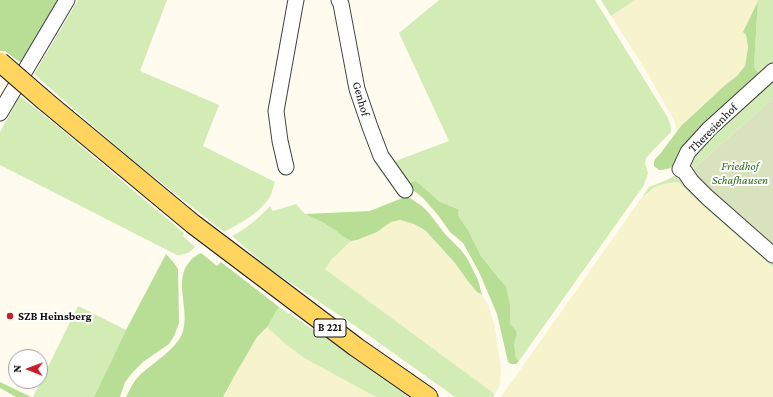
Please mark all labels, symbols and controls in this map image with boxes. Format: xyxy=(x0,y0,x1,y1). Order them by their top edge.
street label: Genhof xyxy=(349,80,373,118)
street label: Theresienhof xyxy=(686,101,740,155)
park label: Friedhof Schafhausen xyxy=(712,159,768,187)
place label: SZB Heinsberg xyxy=(18,309,92,323)
marker: SZB Heinsberg xyxy=(5,311,15,321)
road number: B 221 xyxy=(314,319,346,337)
north arrow xyxy=(8,349,48,389)
text: N xyxy=(11,365,23,373)

